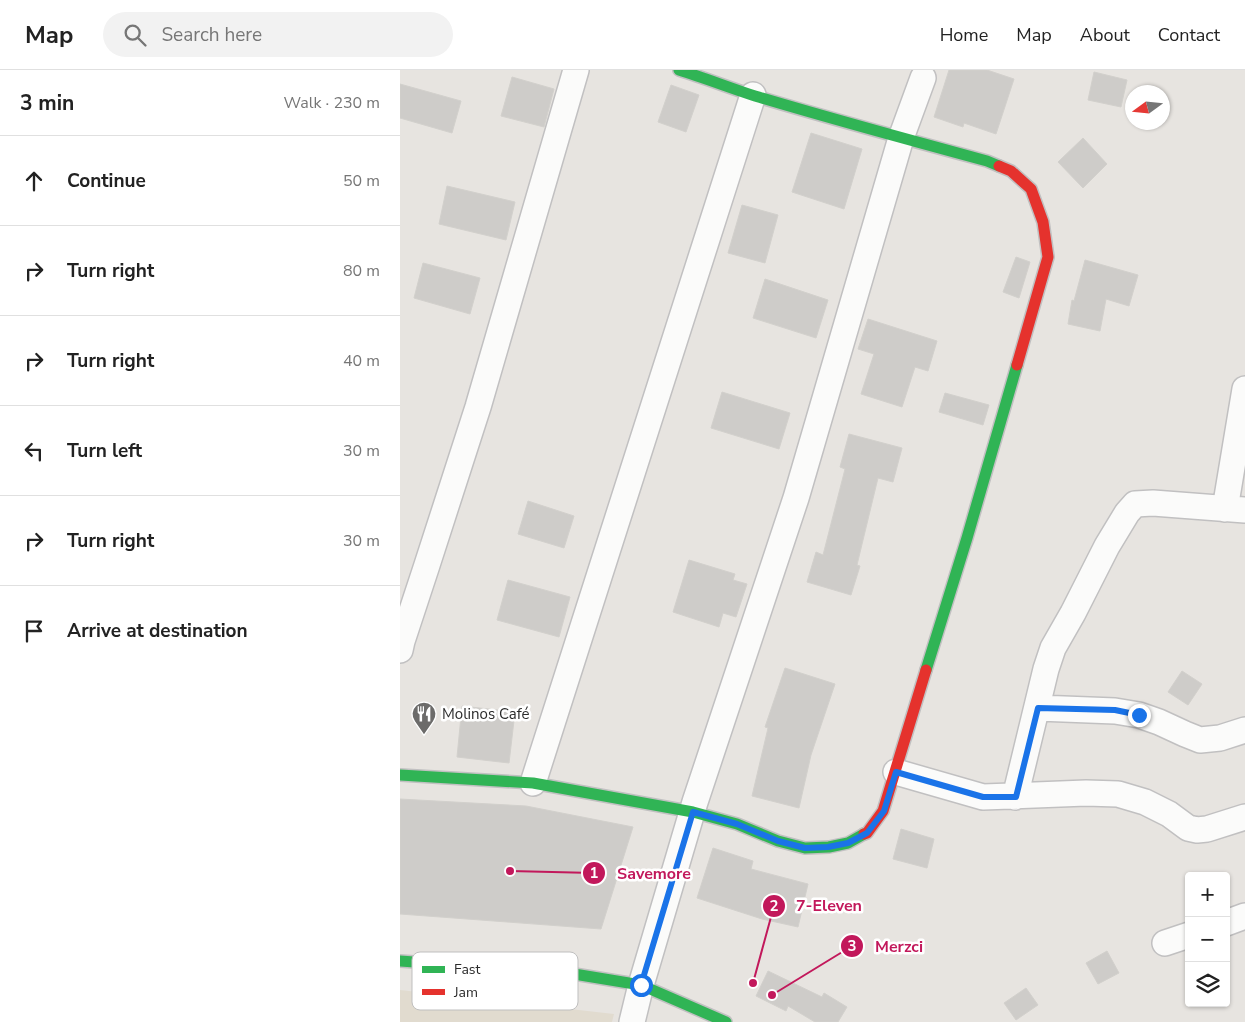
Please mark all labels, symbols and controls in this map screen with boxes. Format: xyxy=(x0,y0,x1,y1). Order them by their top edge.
search box xyxy=(103,12,453,57)
text: Map xyxy=(25,19,73,51)
icon: search xyxy=(121,21,149,49)
text: Search here xyxy=(161,22,262,48)
text: Home xyxy=(940,23,988,47)
text: Map xyxy=(1016,23,1052,47)
text: About xyxy=(1080,23,1130,47)
text: Contact xyxy=(1158,23,1220,47)
north arrow xyxy=(1125,85,1170,130)
text: 3 min xyxy=(20,89,74,117)
text: Walk · 230 m xyxy=(284,92,380,114)
icon: ahead xyxy=(20,167,48,195)
text: Continue xyxy=(67,168,146,194)
text: 50 m xyxy=(343,170,380,192)
icon: right xyxy=(20,257,48,285)
text: Turn right xyxy=(67,258,154,284)
text: 80 m xyxy=(343,260,380,282)
icon: right xyxy=(20,347,48,375)
text: Turn right xyxy=(67,348,154,374)
text: 40 m xyxy=(343,350,380,372)
icon: left xyxy=(20,437,48,465)
text: Turn left xyxy=(67,438,142,464)
text: 30 m xyxy=(343,440,380,462)
icon: right xyxy=(20,527,48,555)
text: Turn right xyxy=(67,528,154,554)
text: 30 m xyxy=(343,530,380,552)
icon: arrive xyxy=(20,617,48,645)
text: Arrive at destination xyxy=(67,618,248,644)
restaurant icon: Molinos Café xyxy=(411,701,437,735)
place label: Molinos Café xyxy=(442,704,530,724)
route end xyxy=(1128,704,1151,727)
callout: Savemore xyxy=(582,858,701,889)
text: 1 xyxy=(589,863,599,883)
text: Savemore xyxy=(617,863,691,885)
map controls xyxy=(1185,872,1230,1007)
button: + xyxy=(1185,872,1230,917)
callout: 7-Eleven xyxy=(762,890,872,921)
text: 7-Eleven xyxy=(796,895,862,917)
text: 2 xyxy=(769,896,779,916)
button: − xyxy=(1185,917,1230,962)
callout: Merzci xyxy=(840,931,933,962)
text: 3 xyxy=(847,936,857,956)
text: Merzci xyxy=(875,936,923,958)
legend xyxy=(412,952,578,1010)
text: Fast xyxy=(454,960,480,979)
button: layers xyxy=(1185,962,1230,1007)
route start xyxy=(630,974,653,997)
text: Jam xyxy=(453,983,478,1002)

